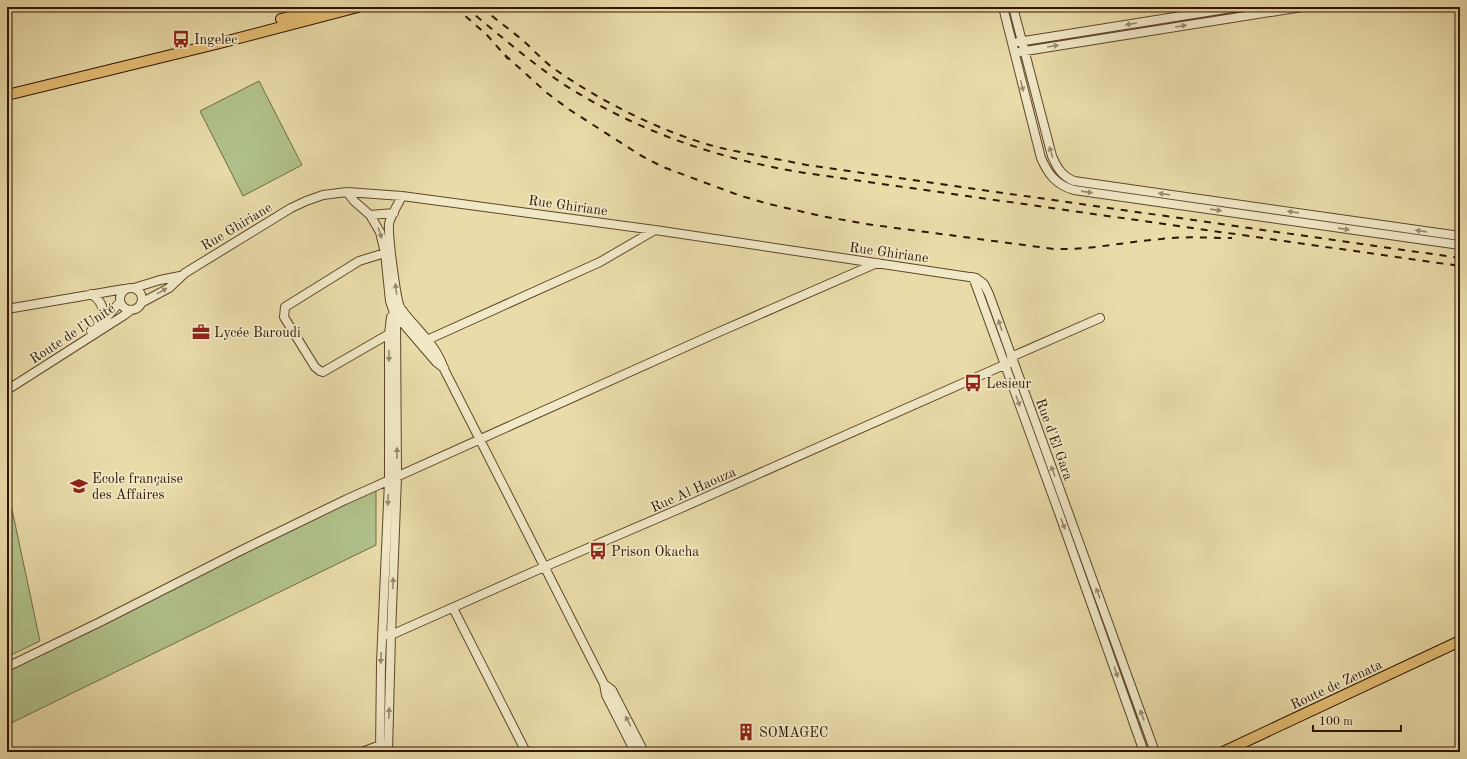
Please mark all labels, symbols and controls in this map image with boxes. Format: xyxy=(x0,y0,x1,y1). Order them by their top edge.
one-way arrow xyxy=(1125,21,1137,27)
one-way arrow xyxy=(1175,23,1187,29)
bus stop icon: Ingelec xyxy=(171,29,191,49)
place label: Ingelec xyxy=(194,33,237,47)
one-way arrow xyxy=(1047,43,1059,49)
one-way arrow xyxy=(1020,79,1026,92)
one-way arrow xyxy=(1048,146,1054,158)
one-way arrow xyxy=(1081,189,1093,195)
one-way arrow xyxy=(1158,191,1170,197)
street label: Rue Ghiriane xyxy=(527,194,608,218)
street label: Rue Ghiriane xyxy=(199,200,274,253)
one-way arrow xyxy=(1210,207,1222,213)
one-way arrow xyxy=(1287,209,1299,215)
one-way arrow xyxy=(1338,226,1351,232)
one-way arrow xyxy=(377,227,383,239)
one-way arrow xyxy=(1415,228,1427,234)
street label: Rue Ghiriane xyxy=(848,241,929,265)
one-way arrow xyxy=(393,283,399,295)
one-way arrow xyxy=(156,288,168,295)
street label: Route de l'Unité xyxy=(28,301,118,366)
one-way arrow xyxy=(997,318,1003,330)
office icon: Lycée Baroudi xyxy=(191,322,211,342)
place label: Lycée Baroudi xyxy=(214,326,301,340)
one-way arrow xyxy=(386,350,392,363)
bus stop icon: Lesieur xyxy=(963,373,983,393)
place label: Lesieur xyxy=(986,377,1032,391)
one-way arrow xyxy=(1016,396,1022,408)
street label: Rue d'El Gara xyxy=(1033,397,1075,482)
one-way arrow xyxy=(394,446,400,459)
one-way arrow xyxy=(1050,464,1056,476)
street label: Rue Al Haouza xyxy=(649,465,738,515)
place label: Ecole française des Affaires xyxy=(92,472,183,502)
school or university icon: Ecole française des Affaires xyxy=(69,476,89,496)
one-way arrow xyxy=(385,494,392,506)
one-way arrow xyxy=(1060,518,1066,530)
bus stop icon: Prison Okacha xyxy=(588,541,608,561)
place label: Prison Okacha xyxy=(611,545,699,559)
one-way arrow xyxy=(390,576,396,589)
one-way arrow xyxy=(1095,586,1101,598)
one-way arrow xyxy=(378,652,384,665)
street label: Route de Zenata xyxy=(1288,658,1384,712)
one-way arrow xyxy=(1113,667,1119,679)
one-way arrow xyxy=(386,707,393,719)
scale bar xyxy=(1313,707,1401,733)
one-way arrow xyxy=(1138,709,1144,721)
one-way arrow xyxy=(625,715,632,727)
text: 100 m xyxy=(1319,716,1353,728)
building icon: SOMAGEC xyxy=(736,722,756,742)
place label: SOMAGEC xyxy=(759,726,828,740)

